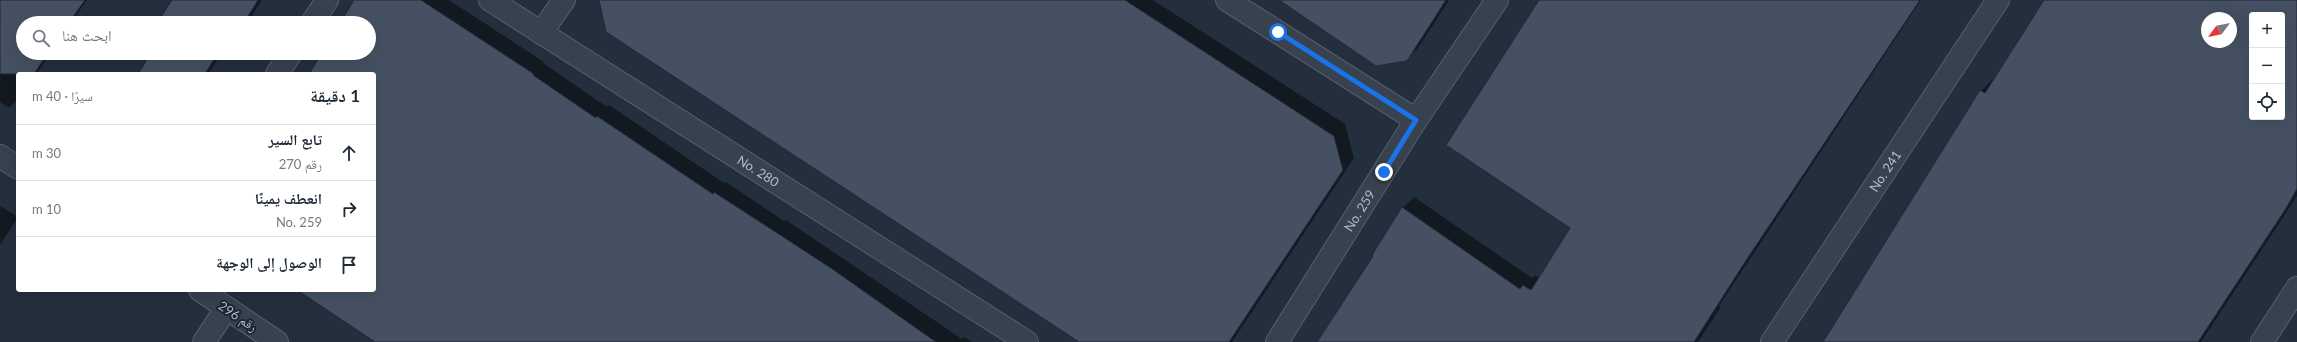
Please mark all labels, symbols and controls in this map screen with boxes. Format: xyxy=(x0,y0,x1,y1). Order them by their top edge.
north arrow xyxy=(2201,12,2237,48)
map controls xyxy=(2249,12,2285,120)
button: + xyxy=(2249,12,2285,48)
search box xyxy=(16,16,376,60)
route start xyxy=(1269,23,1287,41)
text: ابحث هنا xyxy=(62,26,112,44)
icon: search xyxy=(30,27,52,49)
button: − xyxy=(2249,48,2285,84)
button: locate xyxy=(2249,84,2285,120)
text: 1 دقيقة xyxy=(310,85,360,106)
text: سيرًا · 40 m xyxy=(32,88,93,104)
text: تابع السير xyxy=(268,130,322,148)
icon: ahead xyxy=(338,142,360,164)
text: 30 m xyxy=(32,145,61,161)
street label: No. 241 xyxy=(1866,147,1904,195)
street label: No. 280 xyxy=(734,152,782,190)
text: رقم 270 xyxy=(279,156,322,172)
route end xyxy=(1375,163,1393,181)
street label: No. 259 xyxy=(1340,187,1378,234)
text: انعطف يمينًا xyxy=(255,189,322,207)
icon: right xyxy=(338,198,360,220)
text: 10 m xyxy=(32,201,61,217)
text: No. 259 xyxy=(276,214,322,230)
text: الوصول إلى الوجهة xyxy=(216,253,322,271)
icon: arrive xyxy=(338,254,360,276)
street label: رقم 296 xyxy=(215,297,260,336)

